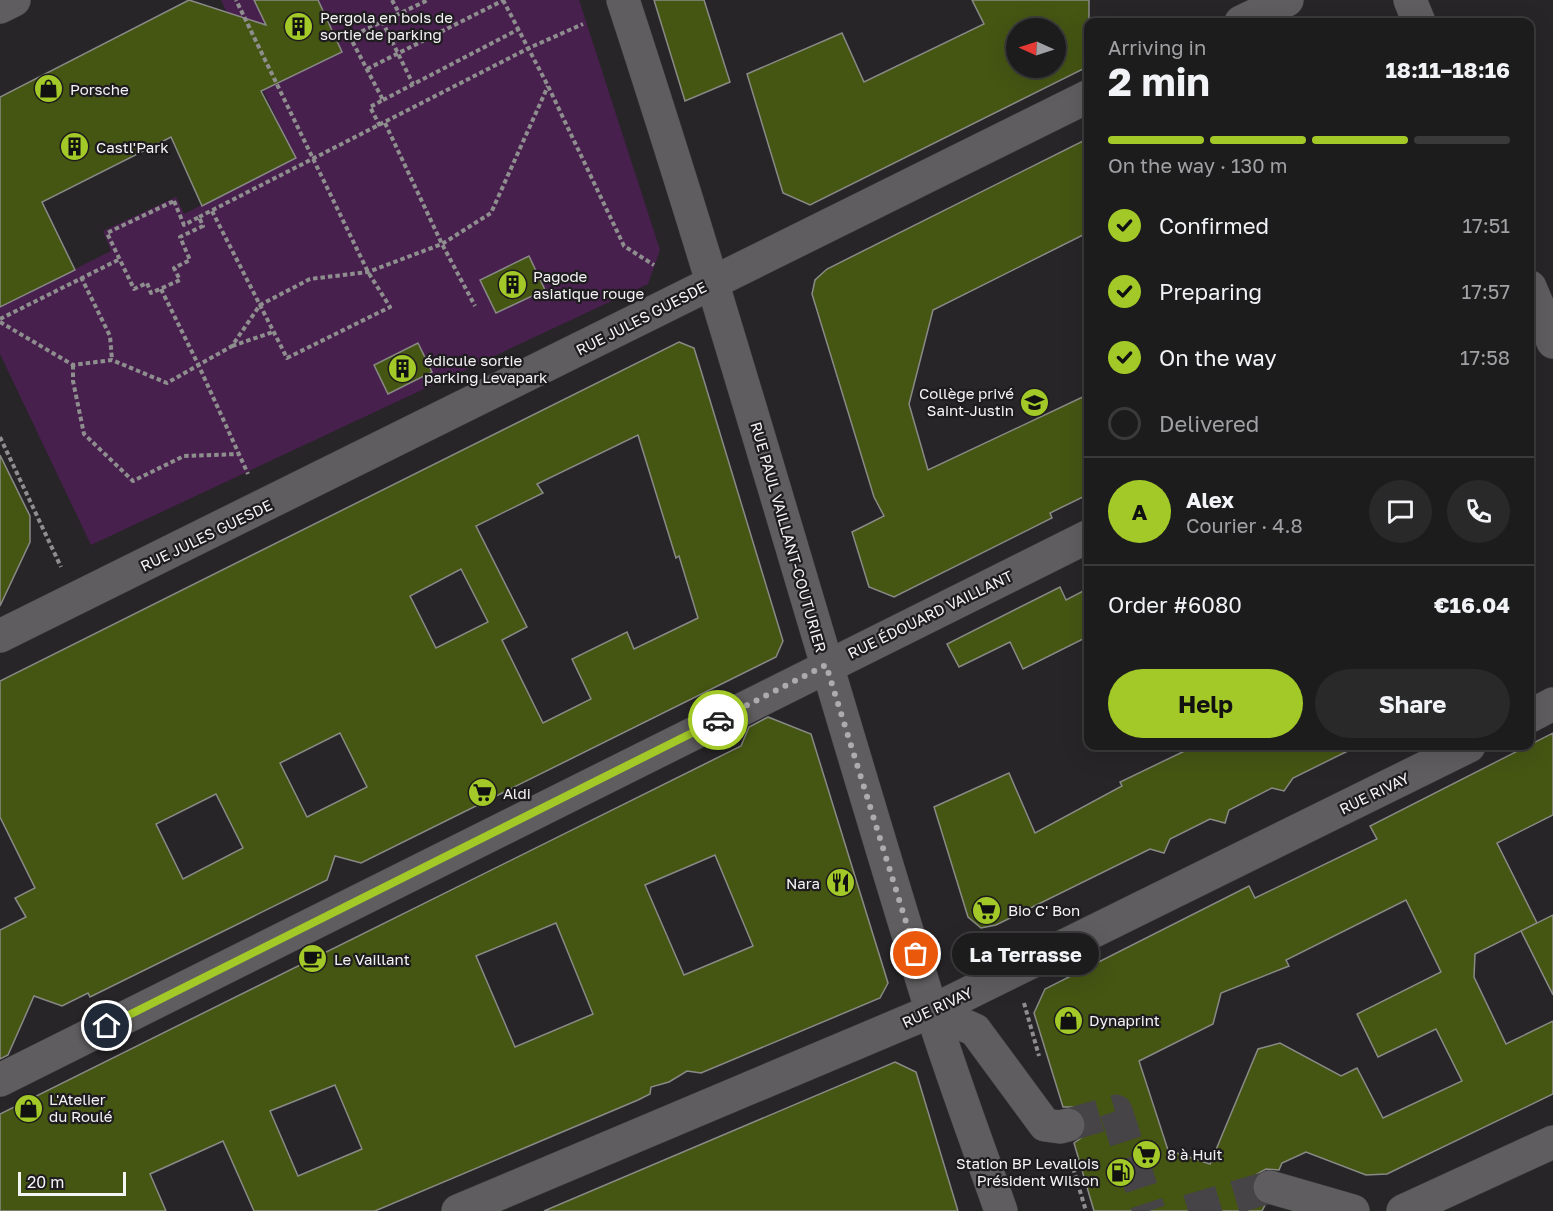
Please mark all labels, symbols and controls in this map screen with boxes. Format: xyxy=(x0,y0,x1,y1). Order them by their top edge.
place label: Pergola en bois de sortie de parking xyxy=(320,8,453,43)
building icon: Pergola en bois de sortie de parking xyxy=(283,10,315,42)
north arrow xyxy=(1006,18,1066,78)
map controls xyxy=(1006,18,1066,78)
text: Arriving in xyxy=(1108,35,1206,59)
text: 18:11–18:16 xyxy=(1385,56,1510,83)
text: 2 min xyxy=(1108,58,1210,105)
shop icon: Porsche xyxy=(33,73,65,105)
place label: Porsche xyxy=(70,80,129,98)
building icon: Castl'Park xyxy=(59,131,91,163)
place label: Castl'Park xyxy=(96,138,169,156)
text: On the way · 130 m xyxy=(1108,153,1287,177)
icon: check xyxy=(1108,209,1141,242)
text: Confirmed xyxy=(1159,212,1269,239)
text: 17:51 xyxy=(1462,213,1510,237)
place label: Pagode asiatique rouge xyxy=(533,267,645,302)
building icon: Pagode asiatique rouge xyxy=(496,269,528,301)
icon: check xyxy=(1108,275,1141,308)
street label: RUE JULES GUESDE xyxy=(573,277,709,359)
text: Preparing xyxy=(1159,278,1262,305)
text: 17:57 xyxy=(1462,279,1510,303)
icon: check xyxy=(1108,341,1141,374)
text: On the way xyxy=(1159,344,1277,371)
text: 17:58 xyxy=(1460,345,1510,369)
place label: édicule sortie parking Levapark xyxy=(424,351,548,386)
building icon: édicule sortie parking Levapark xyxy=(387,353,419,385)
place label: Collège privé Saint-Justin xyxy=(919,384,1014,419)
school or university icon: Collège privé Saint-Justin xyxy=(1019,386,1051,418)
text: Delivered xyxy=(1159,410,1259,437)
street label: RUE PAUL VAILLANT-COUTURIER xyxy=(747,420,831,654)
button: chat xyxy=(1369,480,1432,543)
button: phone xyxy=(1447,480,1510,543)
text: Alex xyxy=(1186,486,1234,513)
street label: RUE JULES GUESDE xyxy=(137,495,275,575)
text: A xyxy=(1132,498,1147,525)
text: Courier · 4.8 xyxy=(1186,513,1303,537)
street label: RUE ÉDOUARD VAILLANT xyxy=(845,566,1015,662)
text: Order #6080 xyxy=(1108,591,1242,618)
text: €16.04 xyxy=(1434,591,1510,618)
button: Help xyxy=(1108,669,1303,738)
button: Share xyxy=(1315,669,1510,738)
courier xyxy=(688,690,748,750)
icon: car xyxy=(702,704,735,737)
street label: RUE RIVAY xyxy=(1336,768,1412,818)
supermarket icon: Aldi xyxy=(466,777,498,809)
place label: Aldi xyxy=(503,784,531,802)
restaurant icon: Nara xyxy=(825,867,857,899)
place label: Nara xyxy=(786,874,820,892)
supermarket icon: Bio C' Bon xyxy=(971,894,1003,926)
place label: Bio C' Bon xyxy=(1008,901,1080,919)
pin xyxy=(890,928,941,979)
callout: La Terrasse xyxy=(952,933,1099,975)
icon: bag xyxy=(899,937,932,970)
text: La Terrasse xyxy=(969,942,1082,966)
cafe icon: Le Vaillant xyxy=(297,943,329,975)
place label: Le Vaillant xyxy=(334,950,410,968)
street label: RUE RIVAY xyxy=(899,983,975,1031)
pin xyxy=(81,1000,132,1051)
shop icon: Dynaprint xyxy=(1052,1004,1084,1036)
icon: home xyxy=(90,1009,123,1042)
place label: Dynaprint xyxy=(1089,1011,1160,1029)
place label: L'Atelier du Roulé xyxy=(49,1090,113,1125)
shop icon: L'Atelier du Roulé xyxy=(12,1092,44,1124)
supermarket icon: 8 à Huit xyxy=(1130,1138,1162,1170)
place label: 8 à Huit xyxy=(1167,1145,1223,1163)
place label: Station BP Levallois Président Wilson xyxy=(956,1154,1099,1189)
fuel station icon: Station BP Levallois Président Wilson xyxy=(1104,1156,1136,1188)
scale bar xyxy=(18,1169,126,1196)
text: 20 m xyxy=(27,1172,64,1192)

